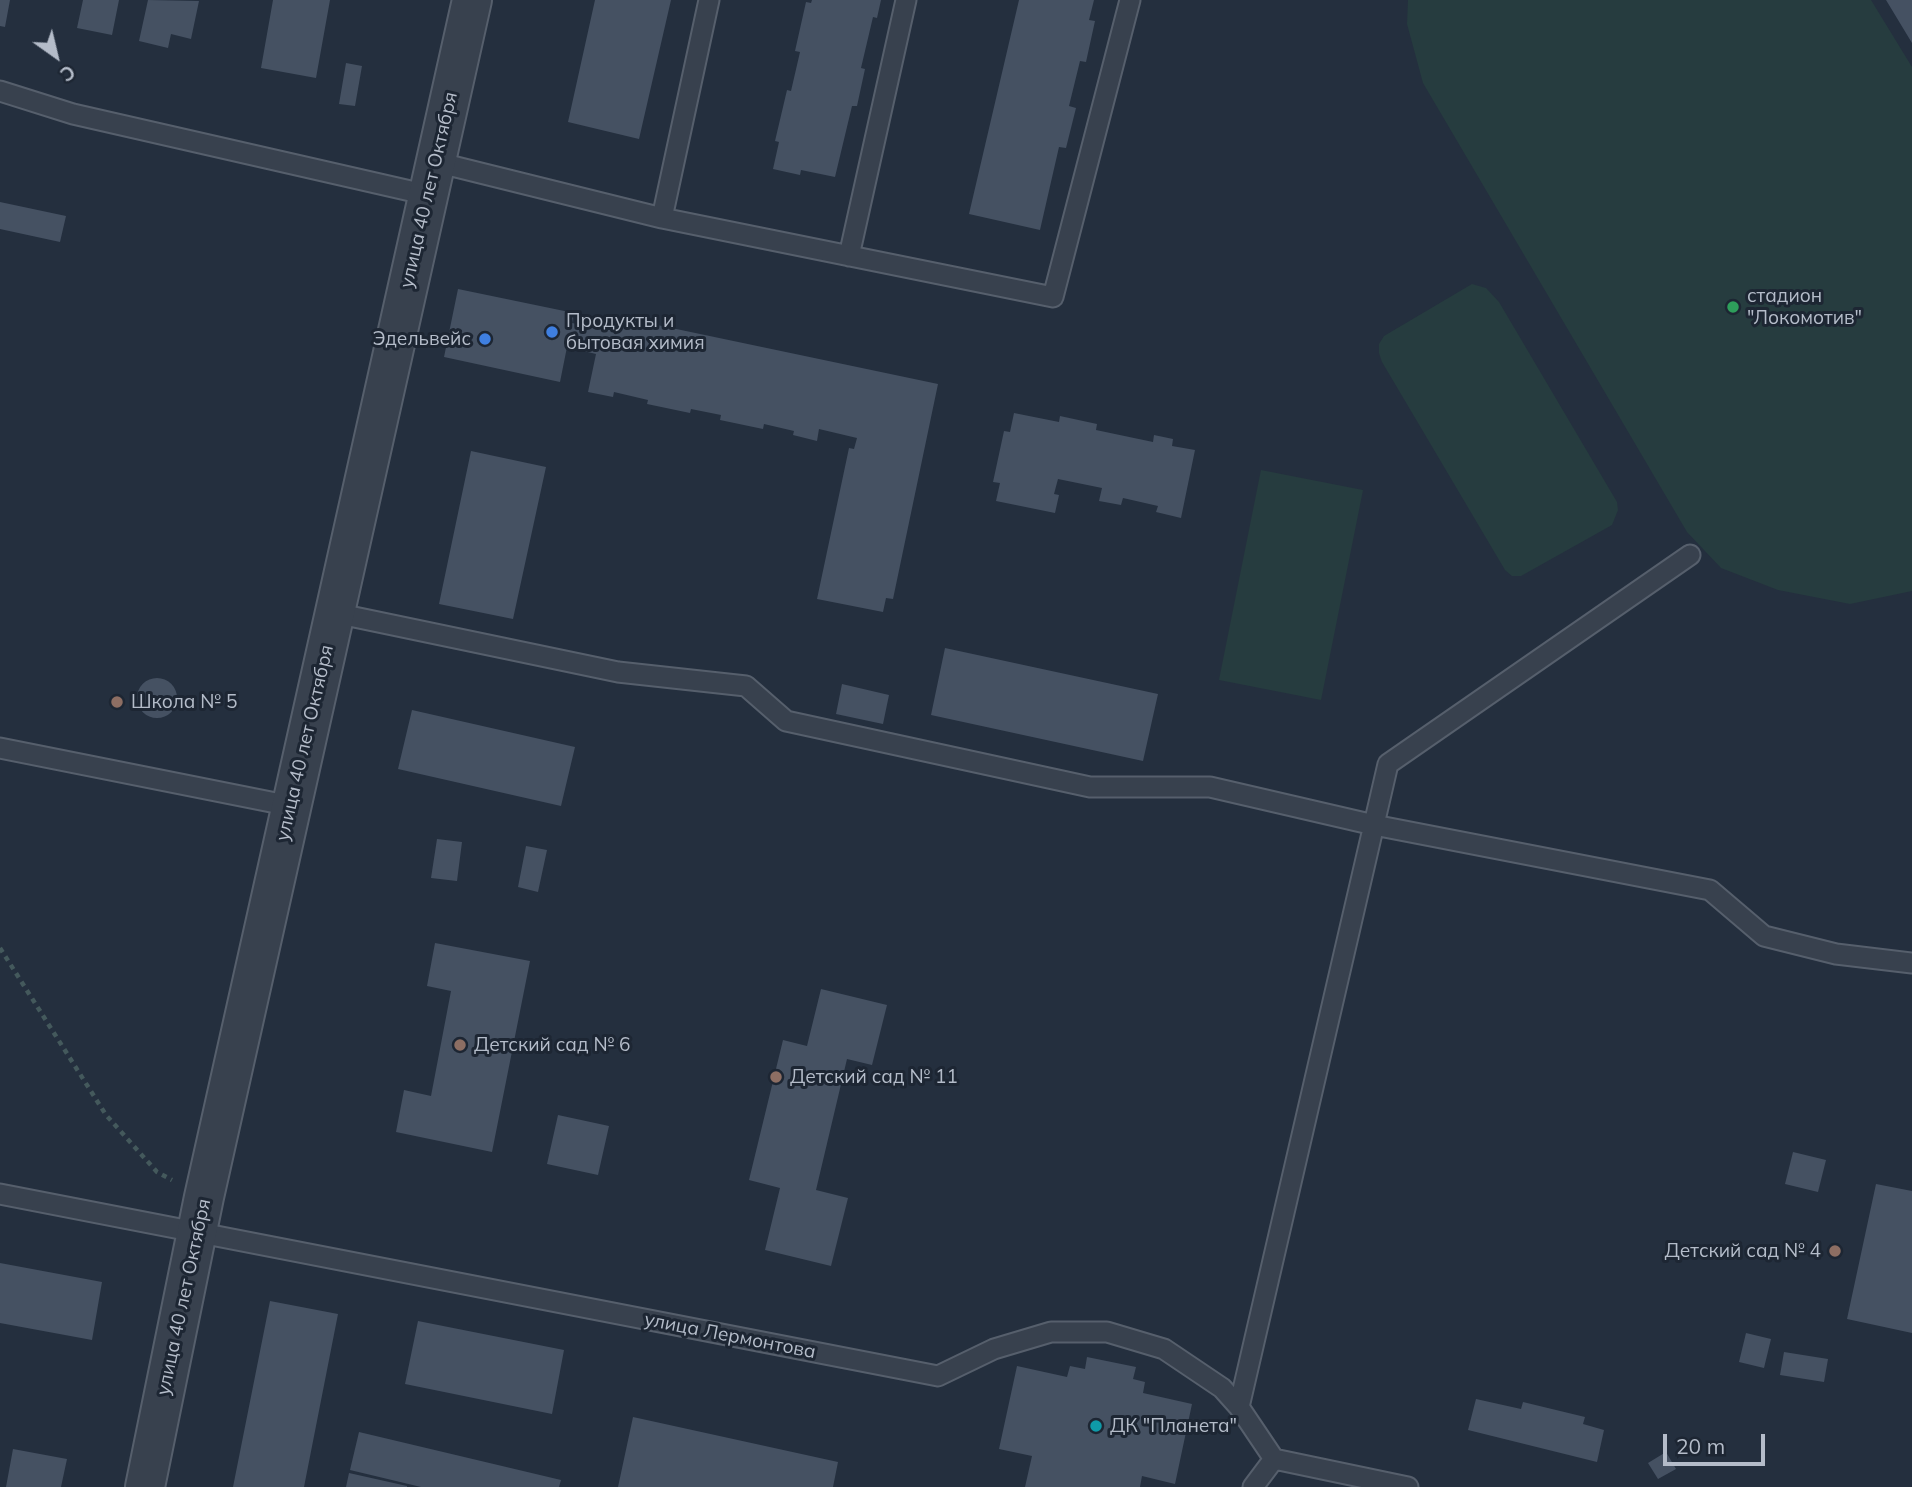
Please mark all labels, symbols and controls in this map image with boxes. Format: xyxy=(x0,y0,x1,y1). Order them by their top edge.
north arrow xyxy=(21,21,91,91)
text: С xyxy=(56,60,80,87)
street label: улица 40 лет Октября xyxy=(395,90,463,290)
place label: стадион "Локомотив" xyxy=(1747,285,1862,329)
marker: стадион "Локомотив" xyxy=(1725,299,1741,315)
place label: Продукты и бытовая химия xyxy=(566,310,705,354)
marker: Продукты и бытовая химия xyxy=(544,324,560,340)
place label: Эдельвейс xyxy=(372,328,471,350)
marker: Эдельвейс xyxy=(477,331,493,347)
street label: улица 40 лет Октября xyxy=(271,643,339,843)
place label: Школа № 5 xyxy=(131,691,237,713)
marker: Школа № 5 xyxy=(109,694,125,710)
place label: Детский сад № 6 xyxy=(474,1034,630,1056)
marker: Детский сад № 6 xyxy=(452,1037,468,1053)
place label: Детский сад № 11 xyxy=(790,1066,958,1088)
marker: Детский сад № 11 xyxy=(768,1069,784,1085)
street label: улица 40 лет Октября xyxy=(152,1197,216,1397)
place label: Детский сад № 4 xyxy=(1665,1240,1821,1262)
marker: Детский сад № 4 xyxy=(1827,1243,1843,1259)
street label: улица Лермонтова xyxy=(642,1308,818,1364)
place label: ДК "Планета" xyxy=(1110,1415,1237,1437)
marker: ДК "Планета" xyxy=(1088,1418,1104,1434)
scale bar xyxy=(1667,1420,1769,1464)
text: 20 m xyxy=(1676,1433,1725,1459)

